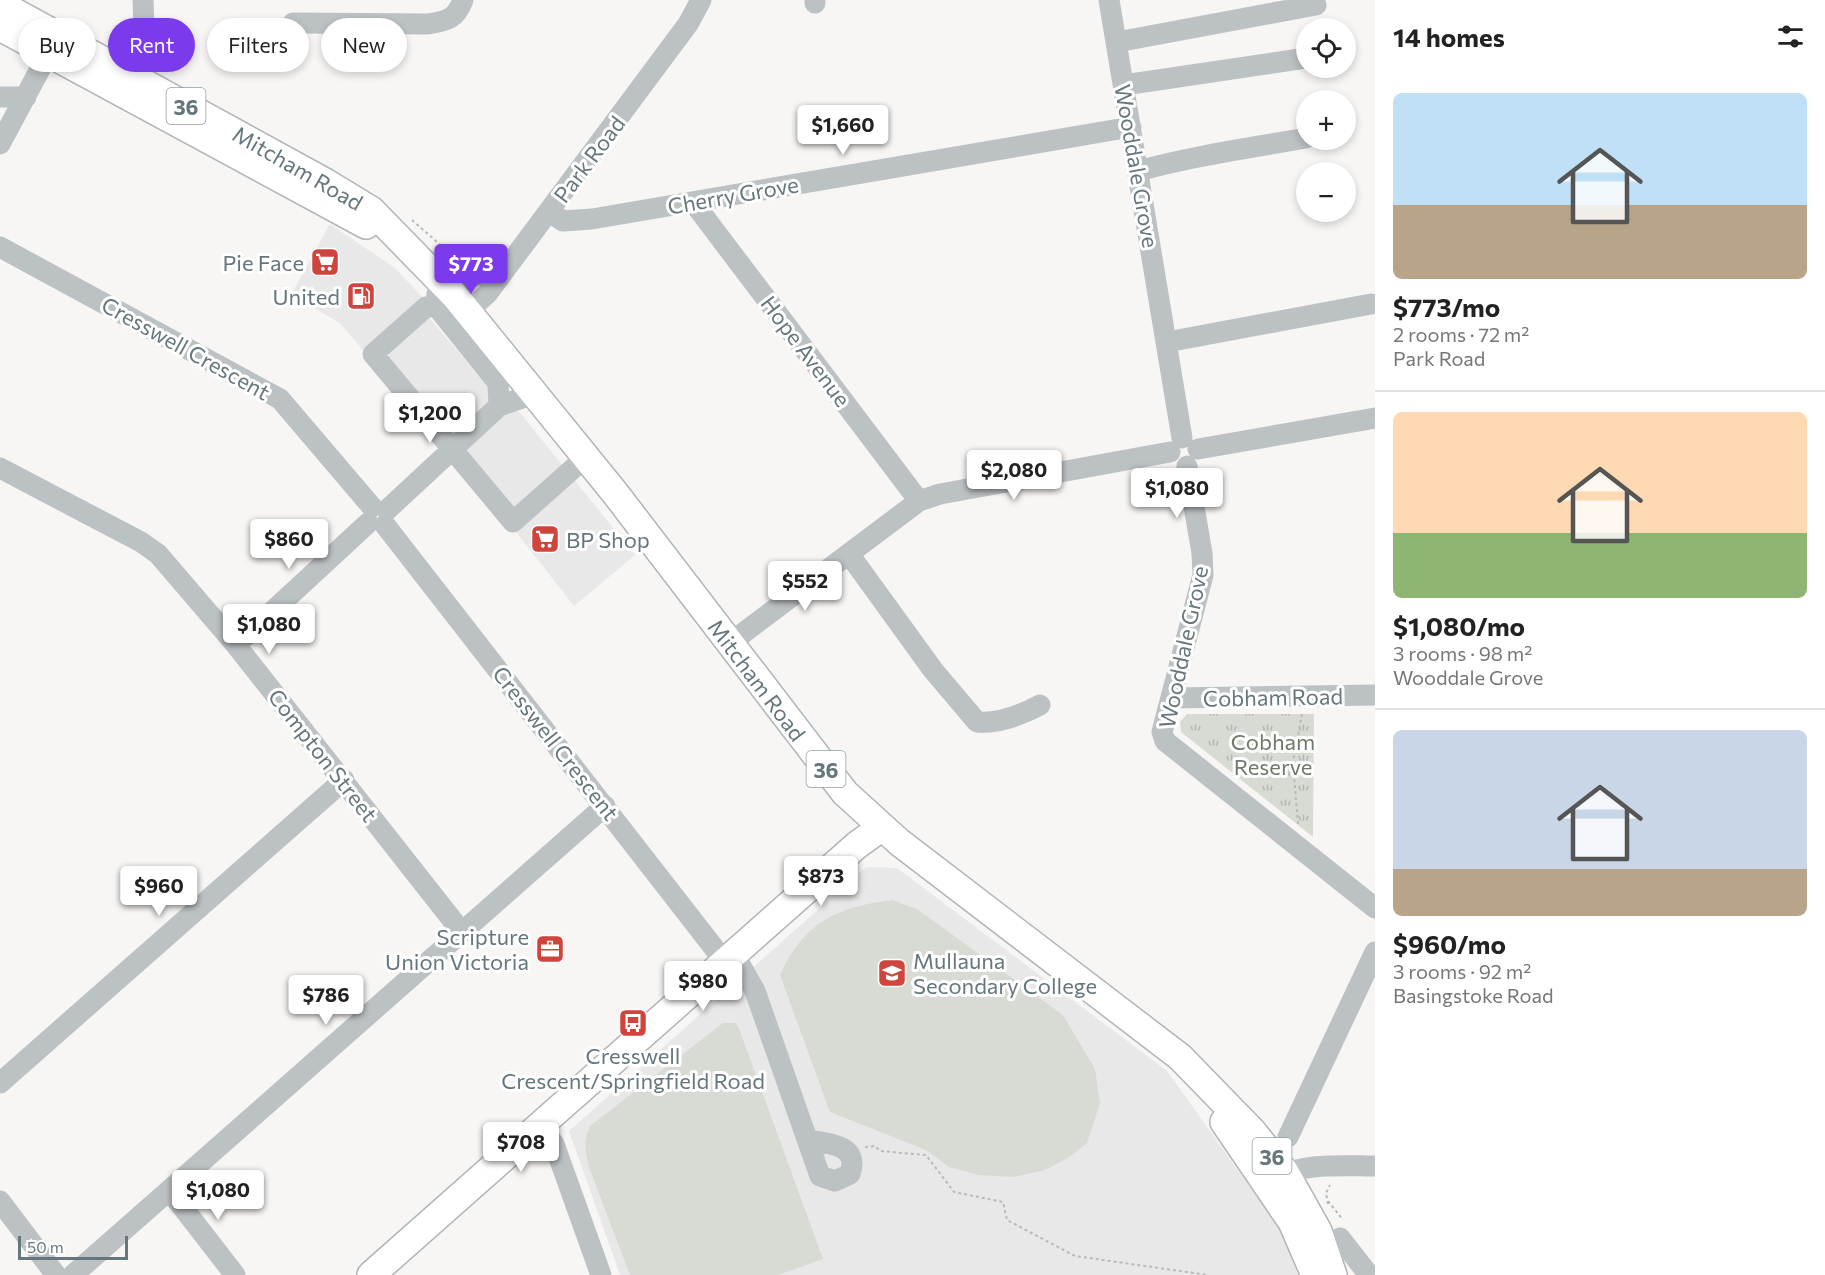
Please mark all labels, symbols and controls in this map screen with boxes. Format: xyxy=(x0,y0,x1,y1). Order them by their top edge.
chip: Buy xyxy=(18,18,96,72)
chip: Rent xyxy=(108,18,195,72)
chip: Filters xyxy=(207,18,309,72)
chip: New xyxy=(321,18,407,72)
map controls xyxy=(1296,18,1356,222)
button: locate xyxy=(1296,18,1356,78)
icon: filters xyxy=(1774,20,1807,53)
text: 14 homes xyxy=(1393,21,1505,52)
street label: Wooddale Grove xyxy=(1109,82,1165,250)
road number: 36 xyxy=(166,88,206,124)
button: + xyxy=(1296,90,1356,150)
pin: $1,660 xyxy=(794,105,892,156)
street label: Park Road xyxy=(548,110,630,208)
text: $1,660 xyxy=(811,112,875,136)
street label: Mitcham Road xyxy=(228,120,368,216)
icon: home xyxy=(1546,132,1654,240)
button: − xyxy=(1296,162,1356,222)
street label: Cherry Grove xyxy=(666,170,800,220)
pin: $773 xyxy=(435,244,507,295)
supermarket icon: Pie Face xyxy=(309,246,341,278)
place label: Pie Face xyxy=(223,249,304,276)
text: $773 xyxy=(448,251,494,275)
fuel station icon: United xyxy=(345,280,377,312)
place label: United xyxy=(272,283,340,310)
street label: Hope Avenue xyxy=(756,290,856,412)
street label: Cresswell Crescent xyxy=(97,291,275,405)
text: $773/mo xyxy=(1393,291,1500,322)
text: 2 rooms · 72 m² xyxy=(1393,322,1529,346)
text: Park Road xyxy=(1393,346,1485,370)
pin: $1,200 xyxy=(381,393,479,444)
text: $1,200 xyxy=(398,400,462,424)
pin: $2,080 xyxy=(965,450,1063,501)
icon: home xyxy=(1546,451,1654,559)
text: $2,080 xyxy=(981,457,1047,481)
pin: $1,080 xyxy=(1128,468,1226,519)
text: $1,080 xyxy=(1145,475,1209,499)
pin: $860 xyxy=(253,519,325,570)
supermarket icon: BP Shop xyxy=(529,523,561,555)
text: $860 xyxy=(264,526,314,550)
place label: BP Shop xyxy=(566,526,650,553)
pin: $552 xyxy=(769,561,841,612)
street label: Wooddale Grove xyxy=(1153,563,1213,731)
text: $552 xyxy=(782,568,828,592)
pin: $1,080 xyxy=(220,604,318,655)
text: $1,080/mo xyxy=(1393,610,1525,641)
text: $1,080 xyxy=(237,611,301,635)
street label: Mitcham Road xyxy=(702,614,812,746)
text: 3 rooms · 98 m² xyxy=(1393,641,1532,665)
street label: Cresswell Crescent xyxy=(487,661,625,825)
text: Wooddale Grove xyxy=(1393,665,1543,689)
street label: Cobham Road xyxy=(1203,682,1343,712)
street label: Compton Street xyxy=(263,683,383,827)
park label: Cobham Reserve xyxy=(1231,728,1315,780)
road number: 36 xyxy=(806,751,846,787)
icon: home xyxy=(1546,769,1654,877)
pin: $873 xyxy=(785,856,857,907)
text: $873 xyxy=(798,863,844,887)
pin: $960 xyxy=(123,866,195,917)
text: $960 xyxy=(134,873,184,897)
place label: Scripture Union Victoria xyxy=(385,923,529,975)
text: $960/mo xyxy=(1393,928,1506,959)
office icon: Scripture Union Victoria xyxy=(534,933,566,965)
place label: Mullauna Secondary College xyxy=(913,947,1097,999)
school or university icon: Mullauna Secondary College xyxy=(876,957,908,989)
text: 3 rooms · 92 m² xyxy=(1393,959,1531,983)
pin: $980 xyxy=(667,961,739,1012)
text: $980 xyxy=(678,968,728,992)
pin: $786 xyxy=(290,975,362,1026)
text: $786 xyxy=(302,982,350,1006)
text: Basingstoke Road xyxy=(1393,983,1553,1007)
bus stop icon: Cresswell Crescent/Springfield Road xyxy=(617,1007,649,1039)
place label: Cresswell Crescent/Springfield Road xyxy=(501,1042,765,1094)
pin: $708 xyxy=(485,1122,557,1173)
text: $708 xyxy=(497,1129,545,1153)
road number: 36 xyxy=(1252,1138,1292,1174)
pin: $1,080 xyxy=(169,1170,267,1221)
text: $1,080 xyxy=(186,1177,250,1201)
scale bar xyxy=(18,1233,128,1260)
text: 50 m xyxy=(27,1237,64,1256)

